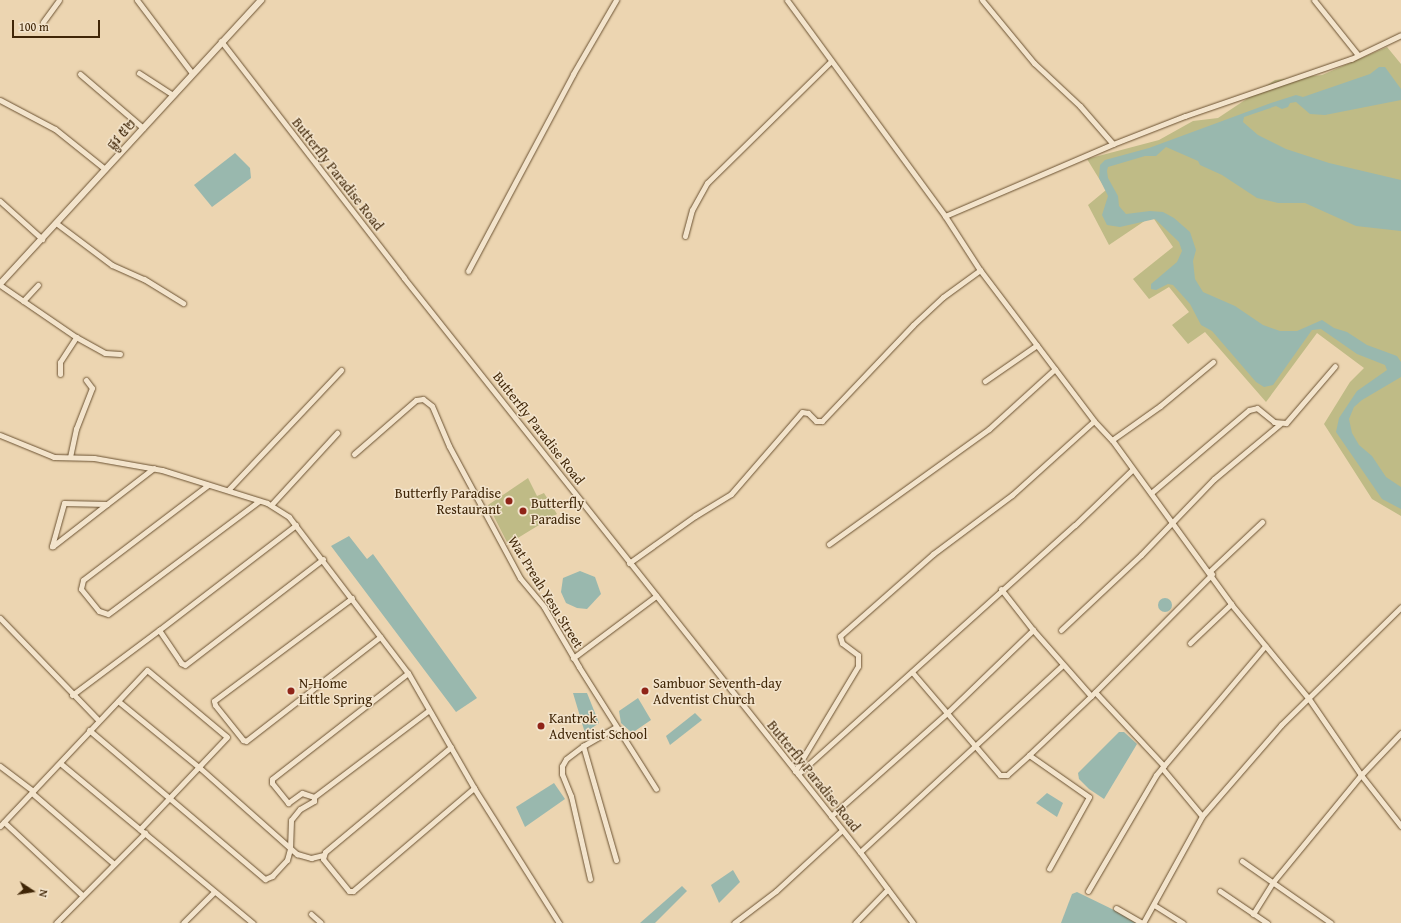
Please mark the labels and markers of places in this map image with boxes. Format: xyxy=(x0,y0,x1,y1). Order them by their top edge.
place label: Butterfly Paradise Restaurant xyxy=(395,485,501,518)
place label: Butterfly Paradise xyxy=(531,495,584,528)
marker: Butterfly Paradise Restaurant xyxy=(504,496,514,506)
marker: Butterfly Paradise xyxy=(518,506,528,516)
place label: N-Home Little Spring xyxy=(299,675,372,708)
place label: Sambuor Seventh-day Adventist Church xyxy=(653,675,782,708)
marker: N-Home Little Spring xyxy=(286,686,296,696)
marker: Sambuor Seventh-day Adventist Church xyxy=(640,686,650,696)
place label: Kantrok Adventist School xyxy=(549,710,647,742)
marker: Kantrok Adventist School xyxy=(536,721,546,731)

